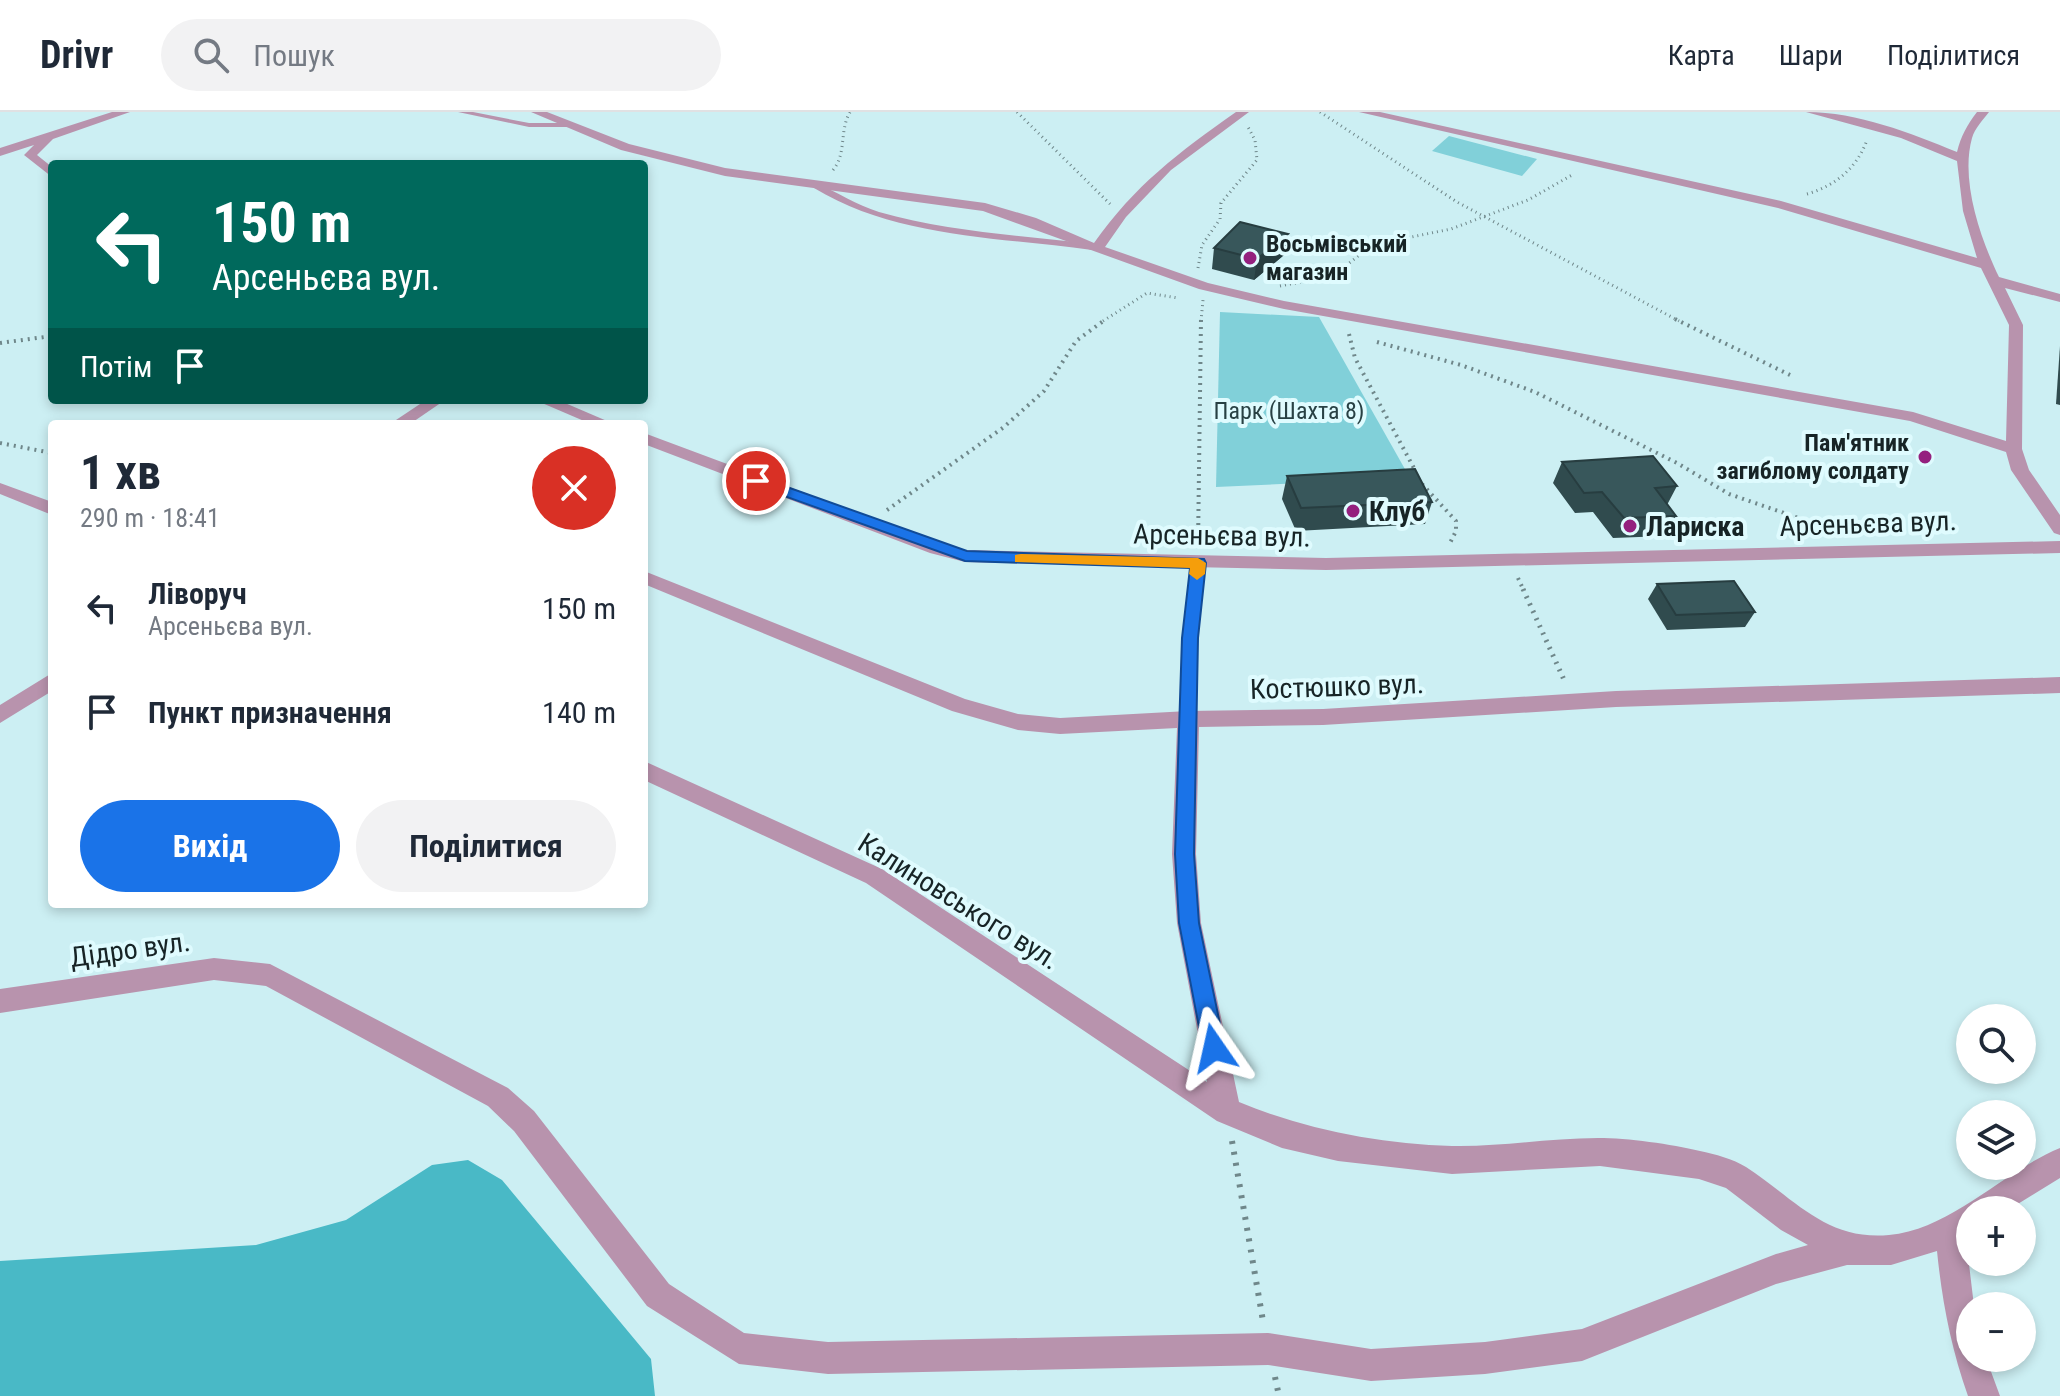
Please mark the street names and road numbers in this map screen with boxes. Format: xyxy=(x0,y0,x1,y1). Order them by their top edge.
street label: Арсеньєва вул. xyxy=(1779,504,1957,543)
street label: Арсеньєва вул. xyxy=(1133,517,1311,554)
street label: Костюшко вул. xyxy=(1249,667,1425,706)
street label: Калиновського вул. xyxy=(852,826,1065,977)
street label: Дідро вул. xyxy=(68,925,192,974)

